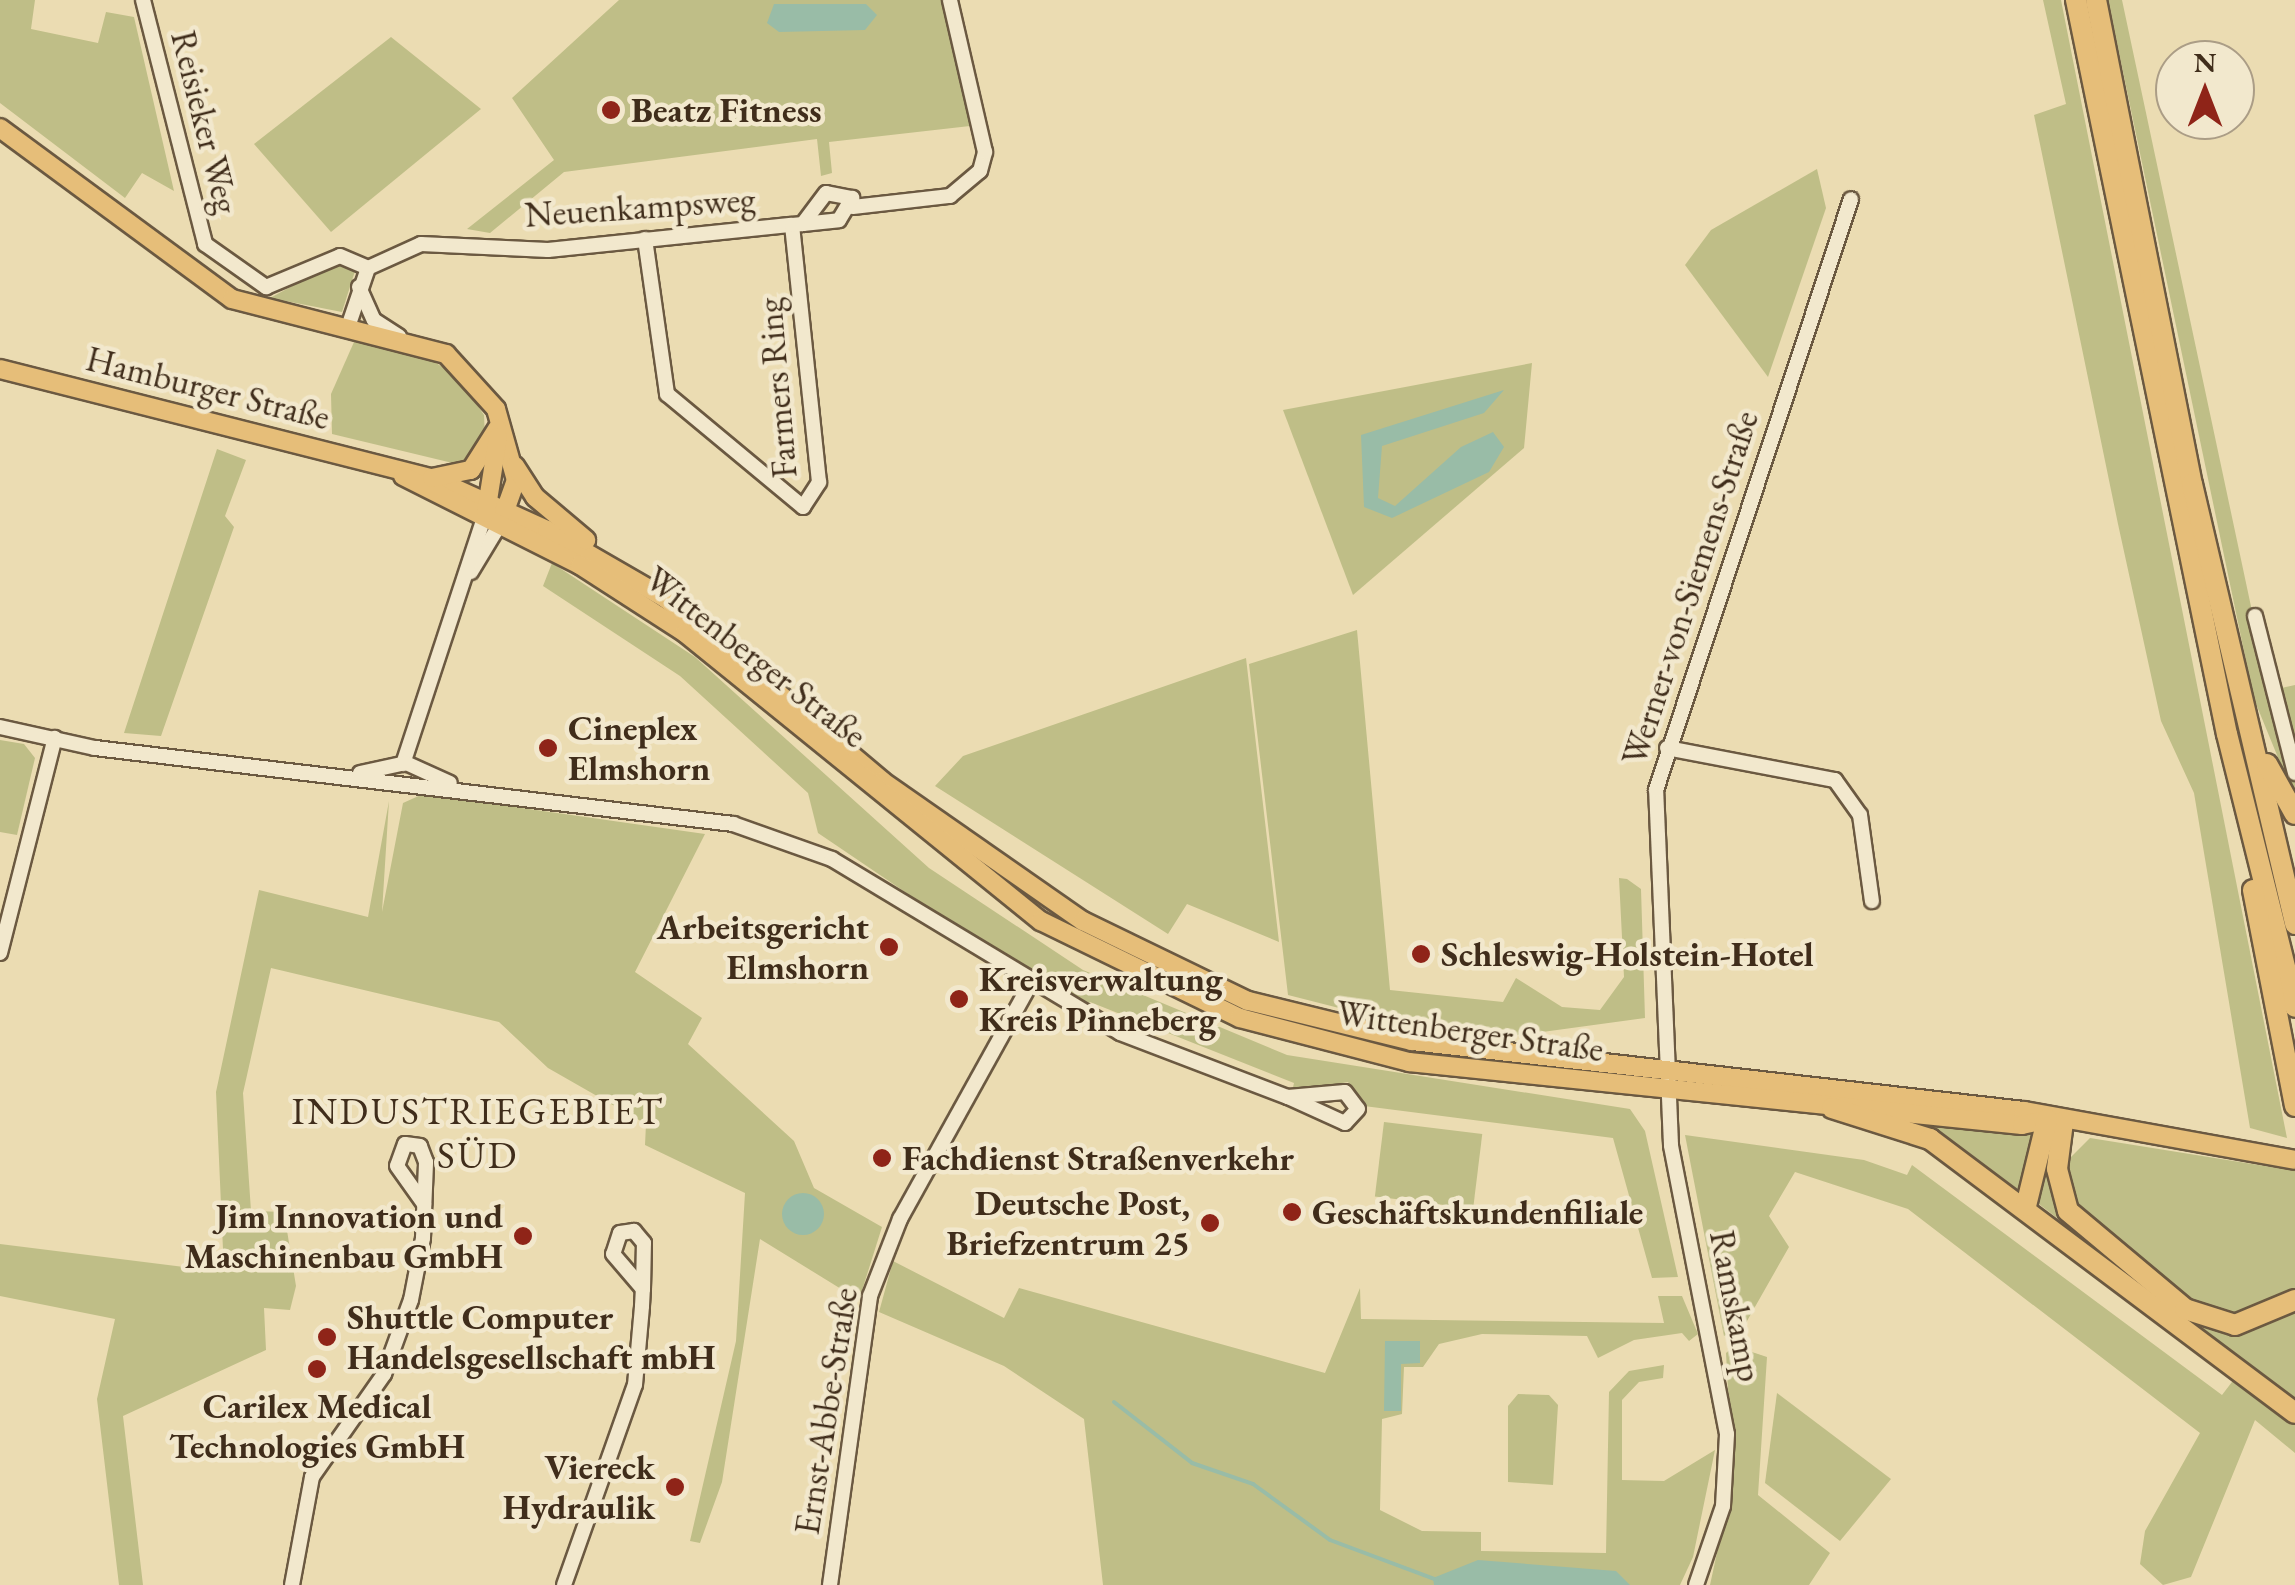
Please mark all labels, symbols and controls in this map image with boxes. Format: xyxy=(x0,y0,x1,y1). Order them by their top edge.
street label: Reisieker Weg xyxy=(162,26,248,218)
north arrow xyxy=(2155,40,2255,140)
text: N xyxy=(2194,44,2216,80)
place label: Beatz Fitness xyxy=(631,89,822,131)
marker: Beatz Fitness xyxy=(600,99,622,121)
street label: Neuenkampsweg xyxy=(523,178,757,236)
street label: Farmers Ring xyxy=(748,296,806,480)
street label: Hamburger Straße xyxy=(82,337,334,439)
street label: Werner-von-Siemens-Straße xyxy=(1613,406,1767,770)
street label: Wittenberger Straße xyxy=(637,558,875,756)
place label: Cineplex Elmshorn xyxy=(568,707,710,789)
marker: Cineplex Elmshorn xyxy=(537,737,559,759)
place label: Arbeitsgericht Elmshorn xyxy=(657,906,869,988)
place label: Schleswig-Holstein-Hotel xyxy=(1441,933,1814,975)
marker: Arbeitsgericht Elmshorn xyxy=(878,936,900,958)
marker: Schleswig-Holstein-Hotel xyxy=(1410,943,1432,965)
place label: Kreisverwaltung Kreis Pinneberg xyxy=(979,958,1223,1040)
marker: Kreisverwaltung Kreis Pinneberg xyxy=(948,988,970,1010)
street label: Wittenberger Straße xyxy=(1334,991,1606,1071)
district label: INDUSTRIEGEBIET SÜD xyxy=(291,1088,665,1178)
place label: Fachdienst Straßenverkehr xyxy=(902,1137,1294,1179)
marker: Fachdienst Straßenverkehr xyxy=(871,1147,893,1169)
place label: Deutsche Post, Briefzentrum 25 xyxy=(946,1182,1190,1264)
place label: Geschäftskundenfiliale xyxy=(1312,1191,1643,1233)
place label: Jim Innovation und Maschinenbau GmbH xyxy=(185,1195,503,1277)
marker: Geschäftskundenfiliale xyxy=(1281,1201,1303,1223)
marker: Deutsche Post, Briefzentrum 25 xyxy=(1199,1212,1221,1234)
marker: Jim Innovation und Maschinenbau GmbH xyxy=(512,1225,534,1247)
street label: Ramskamp xyxy=(1701,1227,1771,1385)
street label: Ernst-Abbe-Straße xyxy=(786,1284,866,1538)
place label: Shuttle Computer Handelsgesellschaft mbH xyxy=(347,1296,716,1378)
marker: Shuttle Computer Handelsgesellschaft mbH xyxy=(316,1326,338,1348)
marker: Carilex Medical Technologies GmbH xyxy=(306,1358,328,1380)
place label: Carilex Medical Technologies GmbH xyxy=(169,1385,465,1467)
place label: Viereck Hydraulik xyxy=(503,1446,655,1528)
marker: Viereck Hydraulik xyxy=(664,1476,686,1498)

